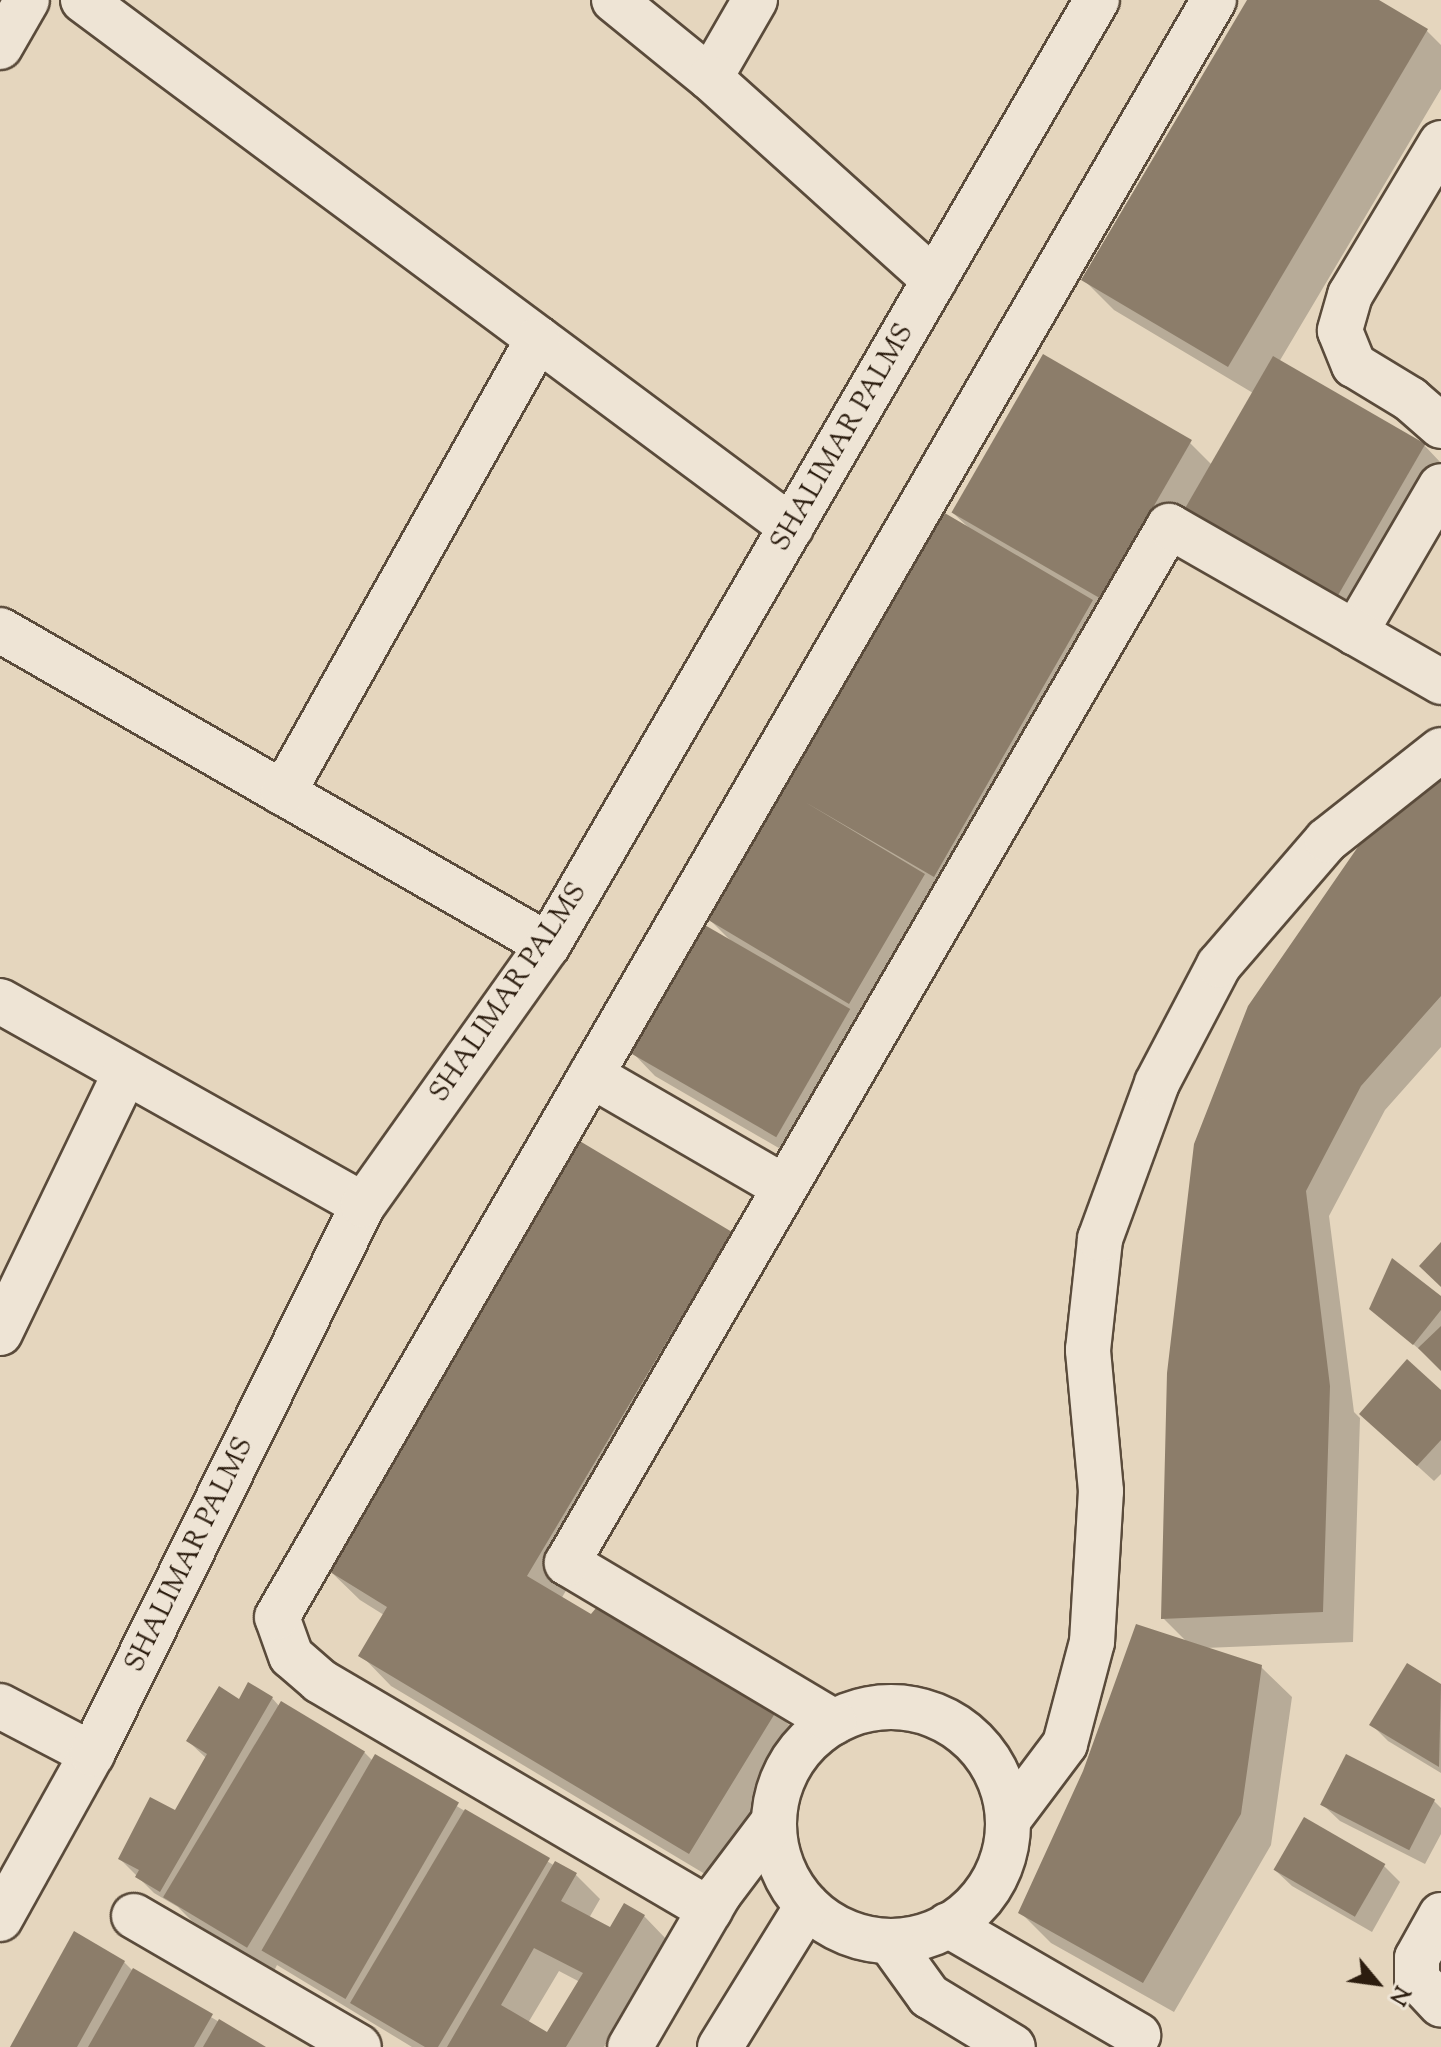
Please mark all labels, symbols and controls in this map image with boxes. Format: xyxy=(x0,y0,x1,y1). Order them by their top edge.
street label: SHALIMAR PALMS xyxy=(764,318,922,558)
street label: SHALIMAR PALMS xyxy=(423,877,595,1109)
street label: SHALIMAR PALMS xyxy=(119,1432,261,1678)
north arrow xyxy=(1337,1943,1417,2023)
text: N xyxy=(1380,1979,1416,2010)

